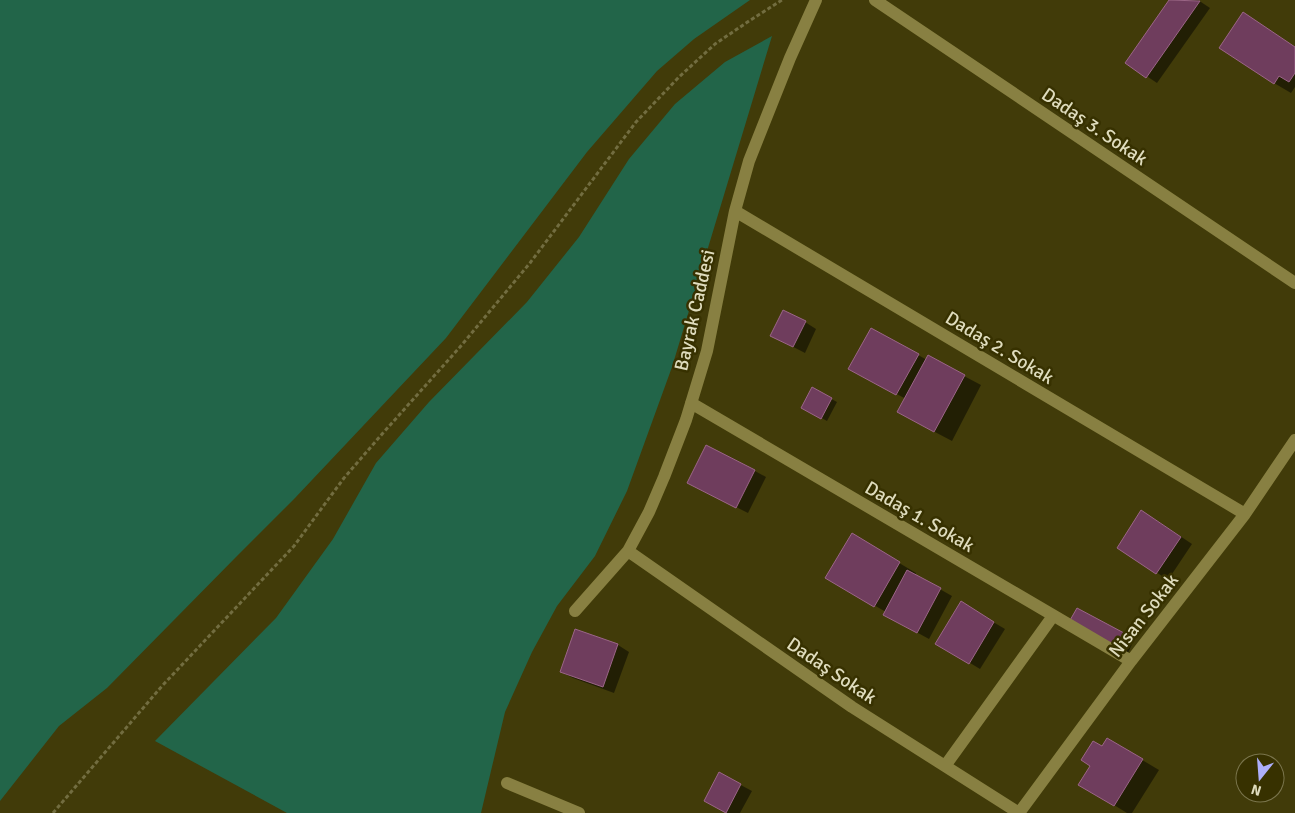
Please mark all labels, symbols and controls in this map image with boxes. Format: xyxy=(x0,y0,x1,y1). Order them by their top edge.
street label: Dadaş 3. Sokak xyxy=(1037,83,1152,171)
street label: Bayrak Caddesi xyxy=(669,247,721,373)
street label: Dadaş 2. Sokak xyxy=(941,306,1059,390)
street label: Dadaş 1. Sokak xyxy=(860,476,979,558)
street label: Nisan Sokak xyxy=(1104,569,1184,662)
street label: Dadaş Sokak xyxy=(782,632,881,710)
north arrow xyxy=(1235,753,1285,803)
text: N xyxy=(1249,780,1263,800)

